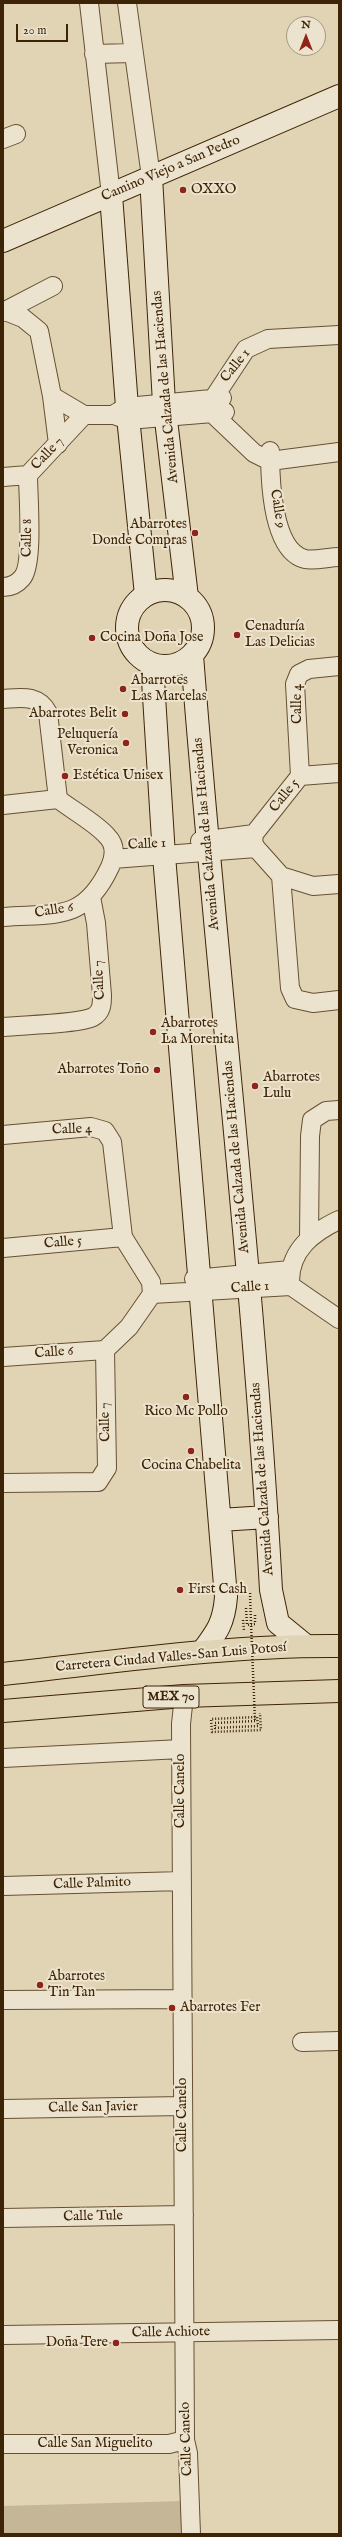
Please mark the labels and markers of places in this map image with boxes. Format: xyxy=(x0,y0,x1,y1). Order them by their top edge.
place label: OXXO xyxy=(191,182,236,198)
marker: OXXO xyxy=(178,185,188,195)
place label: Abarrotes Donde Compras xyxy=(92,517,187,550)
marker: Abarrotes Donde Compras xyxy=(190,528,200,538)
place label: Cenaduría Las Delicias xyxy=(245,619,315,652)
place label: Cocina Doña Jose xyxy=(100,630,203,646)
marker: Cenaduría Las Delicias xyxy=(232,630,242,640)
marker: Cocina Doña Jose xyxy=(87,633,97,643)
place label: Abarrotes Las Marcelas xyxy=(131,673,207,706)
marker: Abarrotes Las Marcelas xyxy=(118,684,128,694)
place label: Abarrotes Belit xyxy=(29,706,117,722)
marker: Abarrotes Belit xyxy=(120,709,130,719)
place label: Peluquería Veronica xyxy=(57,727,118,760)
marker: Peluquería Veronica xyxy=(121,738,131,748)
place label: Estética Unisex xyxy=(73,768,163,784)
marker: Estética Unisex xyxy=(60,771,70,781)
place label: Abarrotes La Morenita xyxy=(161,1016,234,1048)
marker: Abarrotes La Morenita xyxy=(148,1027,158,1037)
place label: Abarrotes Toño xyxy=(58,1062,149,1078)
marker: Abarrotes Toño xyxy=(152,1065,162,1075)
place label: Abarrotes Lulu xyxy=(263,1070,320,1102)
marker: Abarrotes Lulu xyxy=(250,1081,260,1091)
marker: Rico Mc Pollo xyxy=(181,1392,191,1402)
place label: Rico Mc Pollo xyxy=(144,1404,228,1420)
marker: Cocina Chabelita xyxy=(186,1446,196,1456)
place label: Cocina Chabelita xyxy=(141,1458,241,1474)
place label: First Cash xyxy=(188,1582,247,1598)
marker: First Cash xyxy=(175,1585,185,1595)
place label: Abarrotes Tin Tan xyxy=(48,1969,105,2002)
marker: Abarrotes Tin Tan xyxy=(35,1980,45,1990)
place label: Abarrotes Fer xyxy=(180,2000,260,2016)
marker: Abarrotes Fer xyxy=(167,2003,177,2013)
place label: Doña Tere xyxy=(46,2335,108,2351)
marker: Doña Tere xyxy=(111,2338,121,2348)

